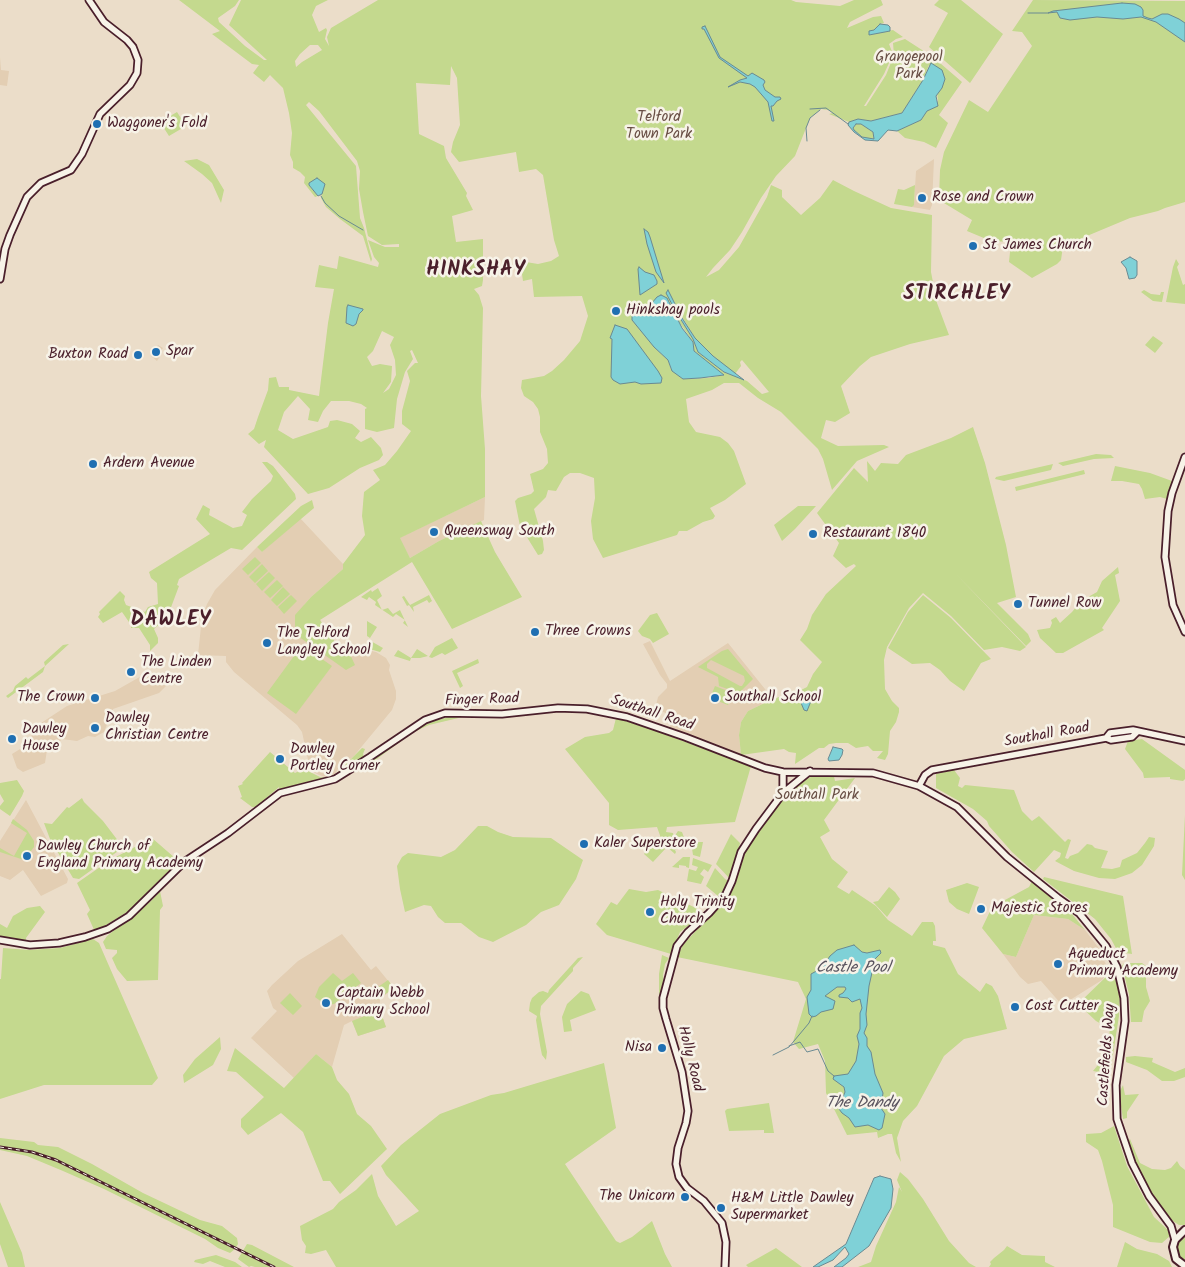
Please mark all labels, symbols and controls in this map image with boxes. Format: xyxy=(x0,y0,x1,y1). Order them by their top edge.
park label: Grangepool Park xyxy=(875,49,943,84)
park label: Telford Town Park xyxy=(626,109,692,144)
place label: Waggoner's Fold xyxy=(107,115,207,133)
marker: Waggoner's Fold xyxy=(91,118,103,130)
place label: Rose and Crown xyxy=(932,189,1034,207)
marker: Rose and Crown xyxy=(916,192,928,204)
place label: St James Church xyxy=(983,237,1092,255)
marker: St James Church xyxy=(967,240,979,252)
district label: HINKSHAY xyxy=(425,260,527,284)
district label: STIRCHLEY xyxy=(902,284,1012,308)
place label: Hinkshay pools xyxy=(626,302,720,320)
marker: Hinkshay pools xyxy=(610,305,622,317)
place label: Spar xyxy=(166,343,193,361)
place label: Buxton Road xyxy=(48,346,128,364)
marker: Spar xyxy=(150,346,162,358)
marker: Buxton Road xyxy=(132,349,144,361)
place label: Ardern Avenue xyxy=(103,455,194,473)
marker: Ardern Avenue xyxy=(87,458,99,470)
place label: Queensway South xyxy=(444,523,555,541)
place label: Restaurant 1840 xyxy=(823,525,926,543)
marker: Queensway South xyxy=(428,526,440,538)
marker: Restaurant 1840 xyxy=(807,528,819,540)
place label: Tunnel Row xyxy=(1028,595,1101,613)
marker: Tunnel Row xyxy=(1012,598,1024,610)
district label: DAWLEY xyxy=(130,610,212,634)
place label: Three Crowns xyxy=(545,623,631,641)
place label: The Telford Langley School xyxy=(277,625,371,660)
marker: Three Crowns xyxy=(529,626,541,638)
marker: The Telford Langley School xyxy=(261,637,273,649)
place label: The Linden Centre xyxy=(141,654,212,689)
marker: The Linden Centre xyxy=(125,666,137,678)
place label: The Crown xyxy=(17,689,85,707)
place label: Southall School xyxy=(725,689,821,707)
street label: Finger Road xyxy=(445,691,519,711)
marker: The Crown xyxy=(89,692,101,704)
street label: Southall Road xyxy=(608,692,696,736)
marker: Southall School xyxy=(709,692,721,704)
place label: Dawley Christian Centre xyxy=(105,710,209,745)
street label: Southall Road xyxy=(1003,720,1091,752)
place label: Dawley House xyxy=(22,721,66,756)
marker: Dawley Christian Centre xyxy=(89,722,101,734)
marker: Dawley House xyxy=(6,733,18,745)
place label: Dawley Portley Corner xyxy=(290,741,380,776)
marker: Dawley Portley Corner xyxy=(274,753,286,765)
park label: Southall Park xyxy=(775,787,859,805)
place label: Kaler Superstore xyxy=(594,835,696,853)
place label: Dawley Church of England Primary Academy xyxy=(37,838,203,873)
marker: Kaler Superstore xyxy=(578,838,590,850)
marker: Dawley Church of England Primary Academy xyxy=(21,850,33,862)
place label: Holy Trinity Church xyxy=(660,894,735,929)
place label: Majestic Stores xyxy=(991,900,1088,918)
marker: Majestic Stores xyxy=(975,903,987,915)
marker: Holy Trinity Church xyxy=(644,906,656,918)
place label: Aqueduct Primary Academy xyxy=(1068,946,1178,981)
marker: Aqueduct Primary Academy xyxy=(1052,958,1064,970)
water label: Castle Pool xyxy=(816,959,890,979)
place label: Captain Webb Primary School xyxy=(336,985,430,1020)
marker: Captain Webb Primary School xyxy=(320,997,332,1009)
place label: Cost Cutter xyxy=(1025,998,1099,1016)
marker: Cost Cutter xyxy=(1009,1001,1021,1013)
street label: Castlefields Way xyxy=(1095,1003,1121,1107)
street label: Holly Road xyxy=(672,1024,706,1094)
place label: Nisa xyxy=(625,1039,652,1057)
marker: Nisa xyxy=(656,1042,668,1054)
water label: The Dandy xyxy=(826,1094,898,1114)
place label: The Unicorn xyxy=(599,1188,675,1206)
place label: H&M Little Dawley Supermarket xyxy=(731,1190,854,1225)
marker: The Unicorn xyxy=(679,1191,691,1203)
marker: H&M Little Dawley Supermarket xyxy=(715,1202,727,1214)

